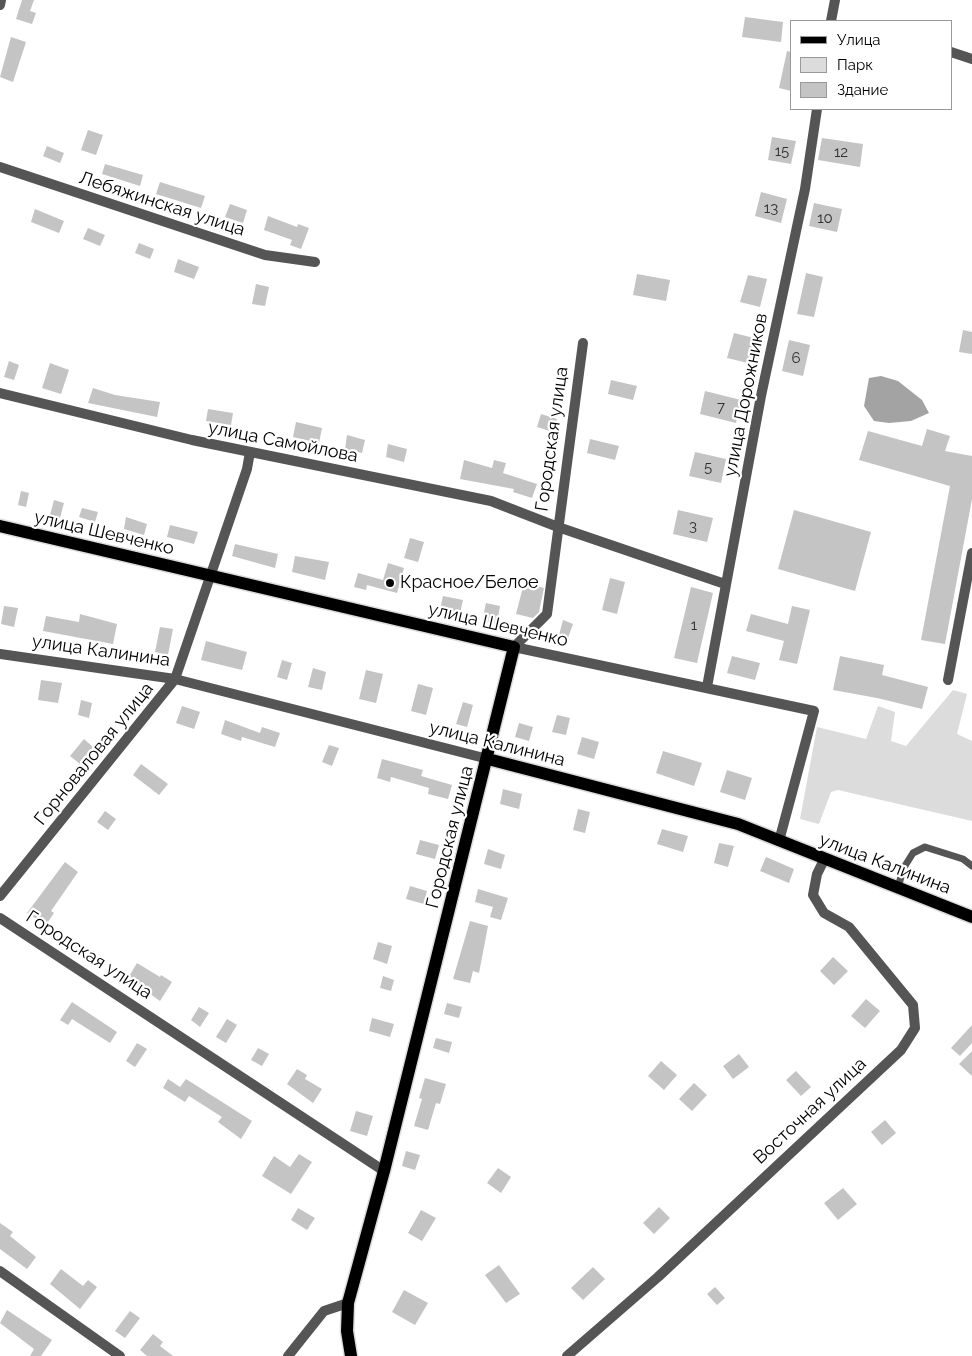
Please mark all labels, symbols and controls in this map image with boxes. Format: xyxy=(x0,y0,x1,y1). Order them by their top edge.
legend xyxy=(790,20,952,110)
text: Улица xyxy=(837,31,881,49)
text: Парк xyxy=(837,56,873,74)
text: Здание xyxy=(837,81,888,99)
house number: 15 xyxy=(775,142,789,160)
house number: 12 xyxy=(834,143,848,161)
street label: Лебяжинская улица xyxy=(76,167,248,241)
house number: 13 xyxy=(764,199,778,217)
house number: 10 xyxy=(817,209,833,227)
street label: улица Дорожников xyxy=(720,311,772,479)
house number: 6 xyxy=(791,349,801,367)
street label: Городская улица xyxy=(531,365,573,513)
house number: 7 xyxy=(717,398,725,416)
street label: улица Самойлова xyxy=(206,417,360,467)
house number: 5 xyxy=(704,458,712,476)
street label: улица Шевченко xyxy=(32,506,176,560)
house number: 3 xyxy=(689,517,697,535)
place label: Красное/Белое xyxy=(400,572,539,594)
marker: Красное/Белое xyxy=(384,577,396,589)
street label: улица Шевченко xyxy=(426,598,570,652)
house number: 1 xyxy=(691,616,697,634)
street label: улица Калинина xyxy=(31,631,171,671)
street label: Горноваловая улица xyxy=(30,678,158,830)
street label: улица Калинина xyxy=(427,717,567,771)
street label: Городская улица xyxy=(422,764,478,910)
street label: улица Калинина xyxy=(816,829,954,899)
street label: Городская улица xyxy=(22,906,156,1004)
street label: Восточная улица xyxy=(749,1053,871,1169)

